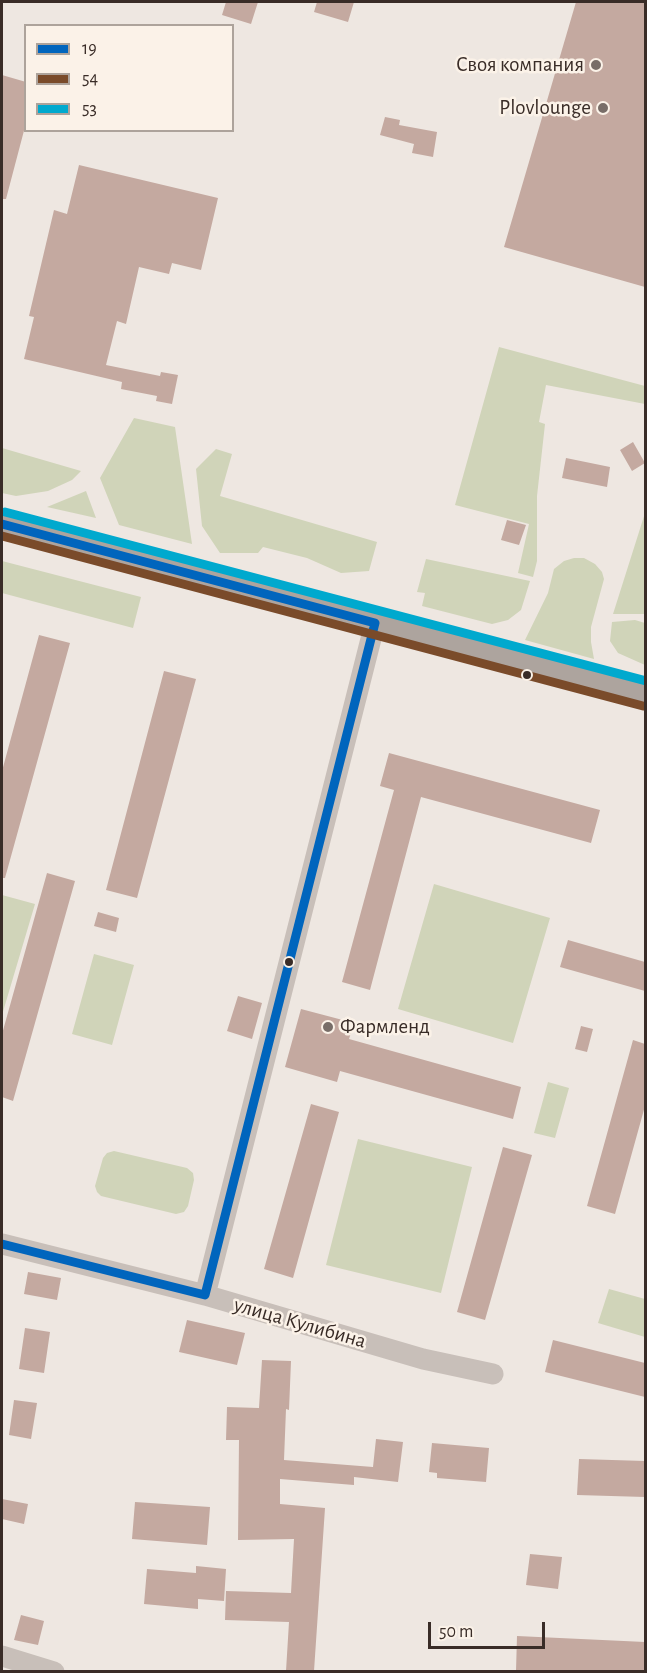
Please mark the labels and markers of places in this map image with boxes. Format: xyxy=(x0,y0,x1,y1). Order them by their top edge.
place label: Своя компания xyxy=(456,52,584,78)
marker: Своя компания xyxy=(589,58,603,72)
place label: Plovlounge xyxy=(499,95,591,121)
marker: Plovlounge xyxy=(596,101,610,115)
unlabelled marker xyxy=(521,669,533,681)
unlabelled marker xyxy=(283,956,295,968)
place label: Фармленд xyxy=(340,1014,430,1040)
marker: Фармленд xyxy=(321,1020,335,1034)

